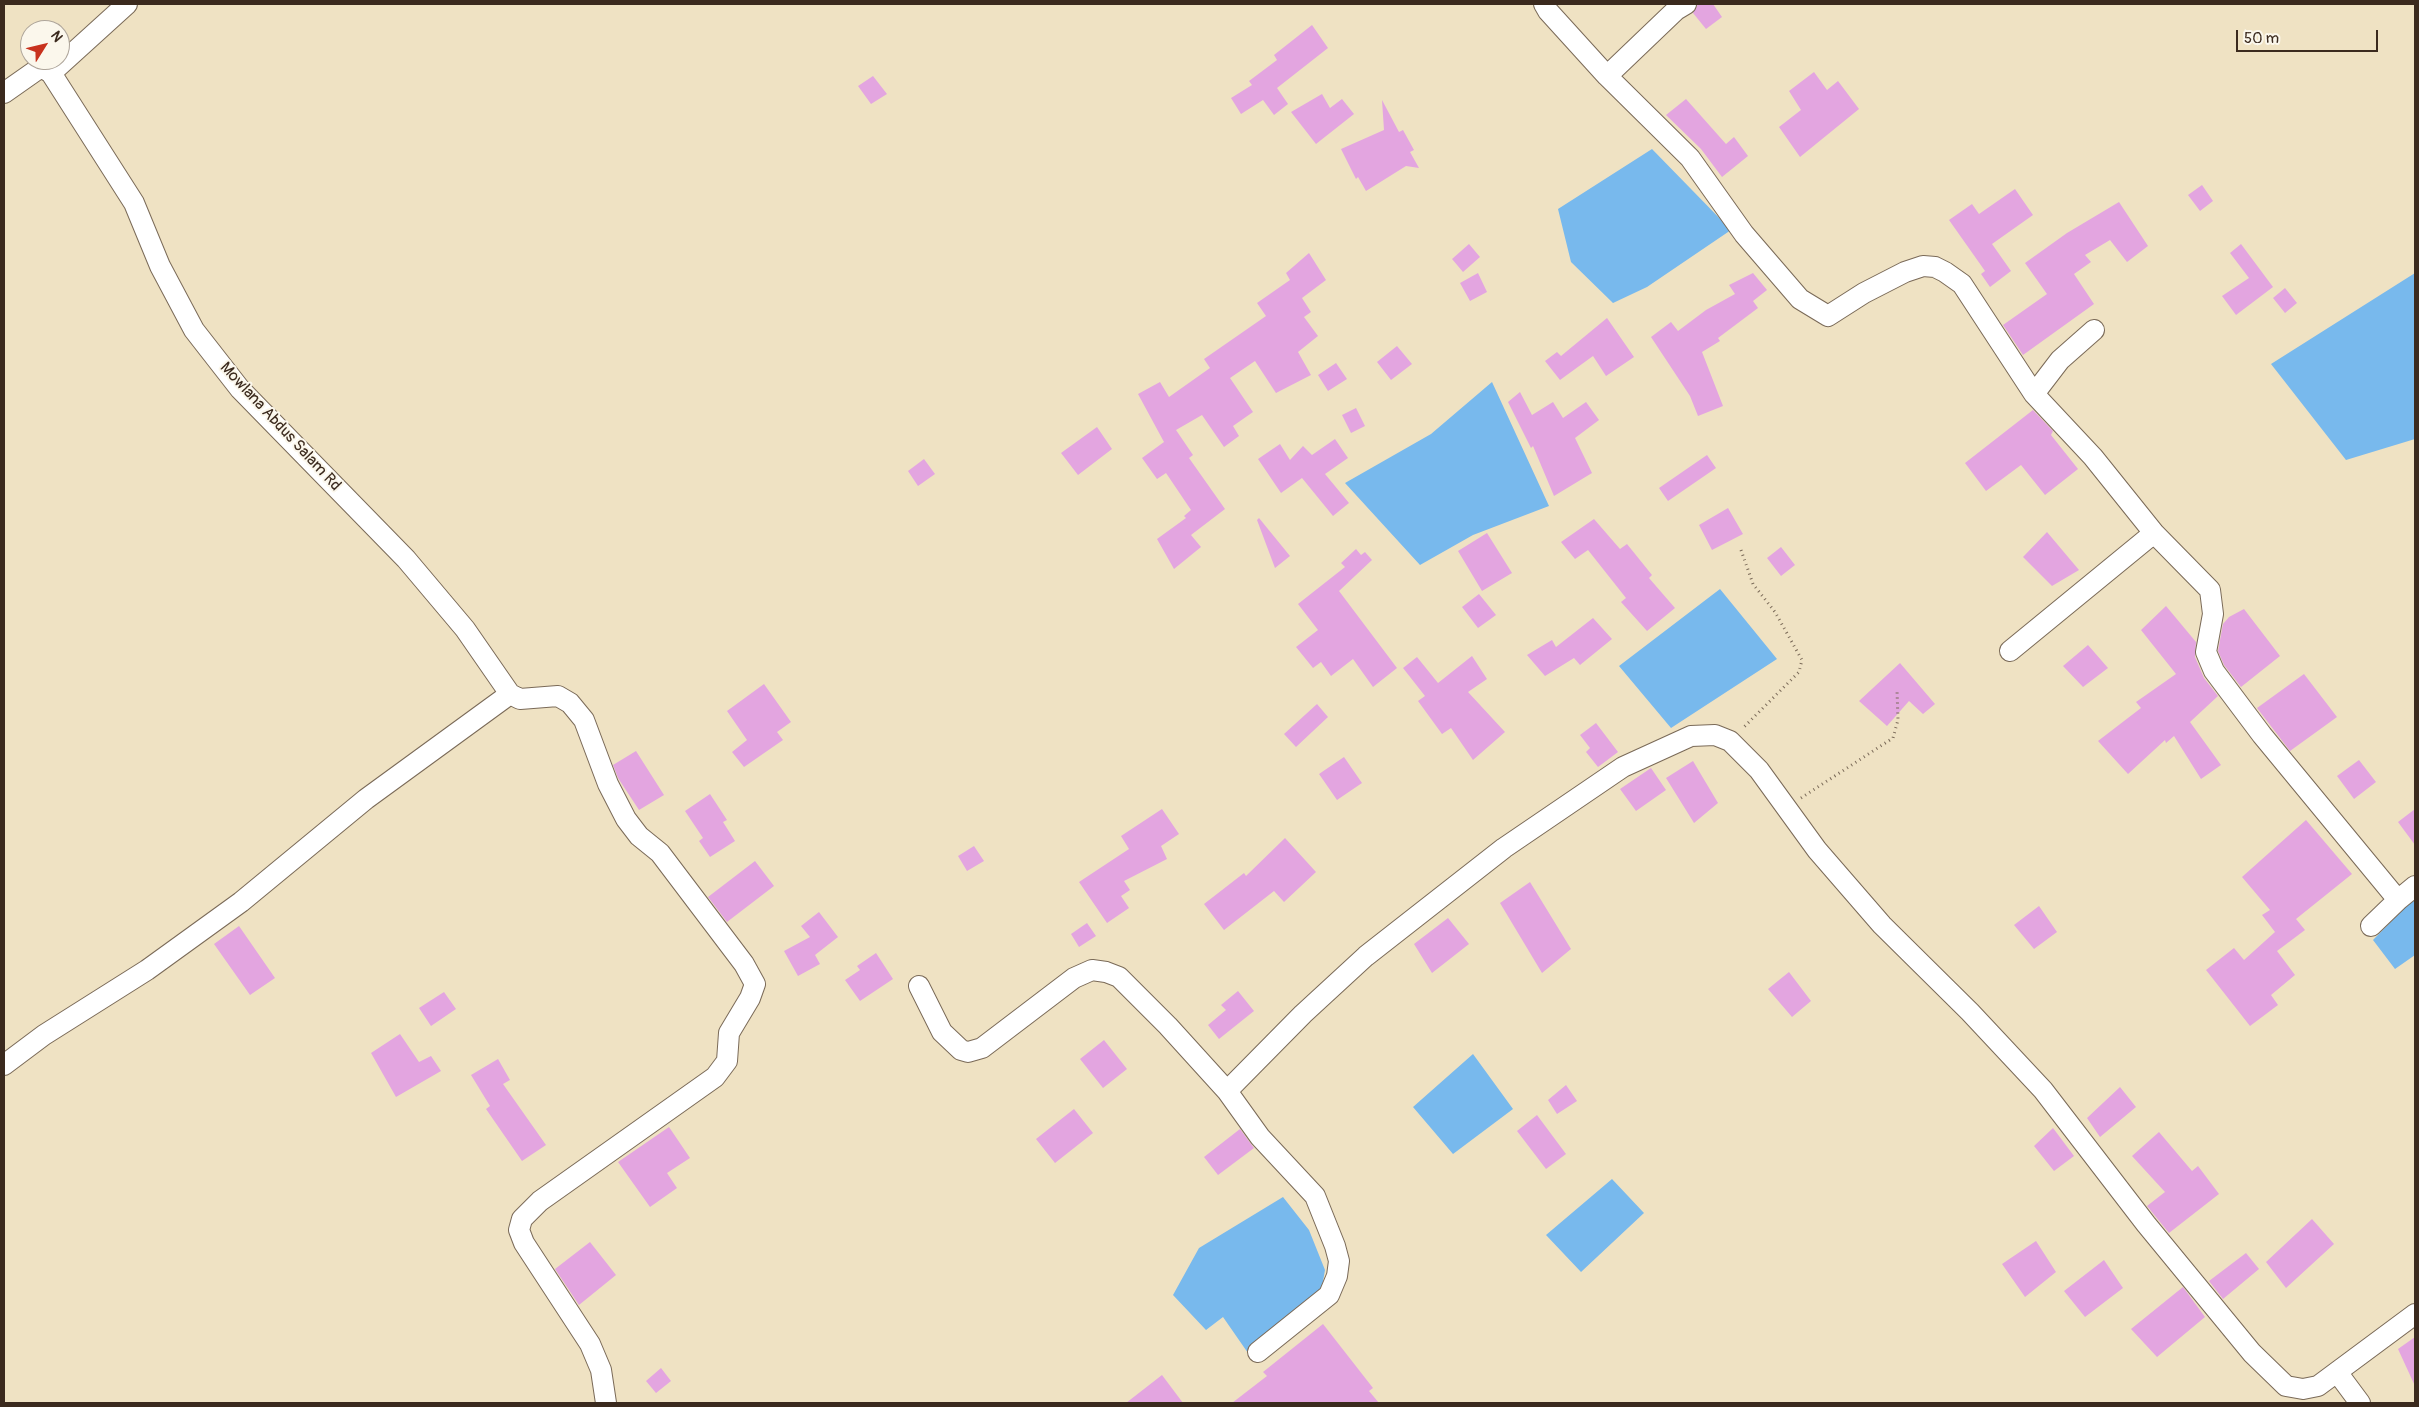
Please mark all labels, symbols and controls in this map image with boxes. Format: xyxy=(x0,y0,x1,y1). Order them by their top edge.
north arrow xyxy=(20,20,70,70)
scale bar xyxy=(2239,20,2382,52)
text: N xyxy=(47,28,66,45)
text: 50 m xyxy=(2244,29,2279,48)
street label: Mowlana Abdus Salam Rd xyxy=(215,359,345,495)

